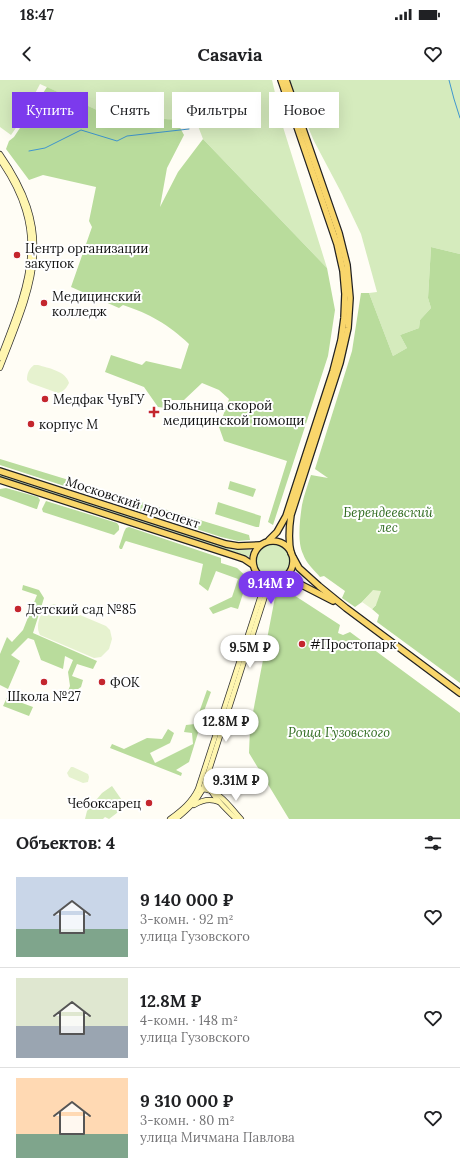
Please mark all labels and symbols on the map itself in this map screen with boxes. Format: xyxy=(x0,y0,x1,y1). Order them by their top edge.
place label: Центр организации закупок xyxy=(25,240,148,272)
marker: Центр организации закупок xyxy=(12,250,22,260)
place label: Медицинский колледж xyxy=(52,288,141,320)
marker: Медицинский колледж xyxy=(39,298,49,308)
place label: Медфак ЧувГУ xyxy=(53,391,146,408)
marker: Медфак ЧувГУ xyxy=(40,394,50,404)
place label: Больница скорой медицинской помощи xyxy=(163,397,305,429)
marker: Больница скорой медицинской помощи xyxy=(148,406,160,418)
place label: корпус М xyxy=(39,416,98,433)
marker: корпус М xyxy=(26,419,36,429)
street label: Московский проспект xyxy=(64,473,203,532)
park label: Берендеевский лес xyxy=(343,504,433,536)
pin: 9.14M ₽ xyxy=(234,571,308,605)
place label: Детский сад №85 xyxy=(26,601,136,618)
marker: Детский сад №85 xyxy=(13,604,23,614)
pin: 9.5M ₽ xyxy=(217,635,283,669)
place label: #Простопарк xyxy=(310,636,396,653)
marker: #Простопарк xyxy=(297,639,307,649)
place label: ФОК xyxy=(110,674,140,691)
marker: Школа №27 xyxy=(39,677,49,687)
marker: ФОК xyxy=(97,677,107,687)
place label: Школа №27 xyxy=(7,688,81,705)
pin: 12.8M ₽ xyxy=(189,709,263,743)
park label: Роща Гузовского xyxy=(288,724,390,741)
pin: 9.31M ₽ xyxy=(199,768,273,802)
place label: Чебоксарец xyxy=(67,795,141,812)
marker: Чебоксарец xyxy=(144,798,154,808)

